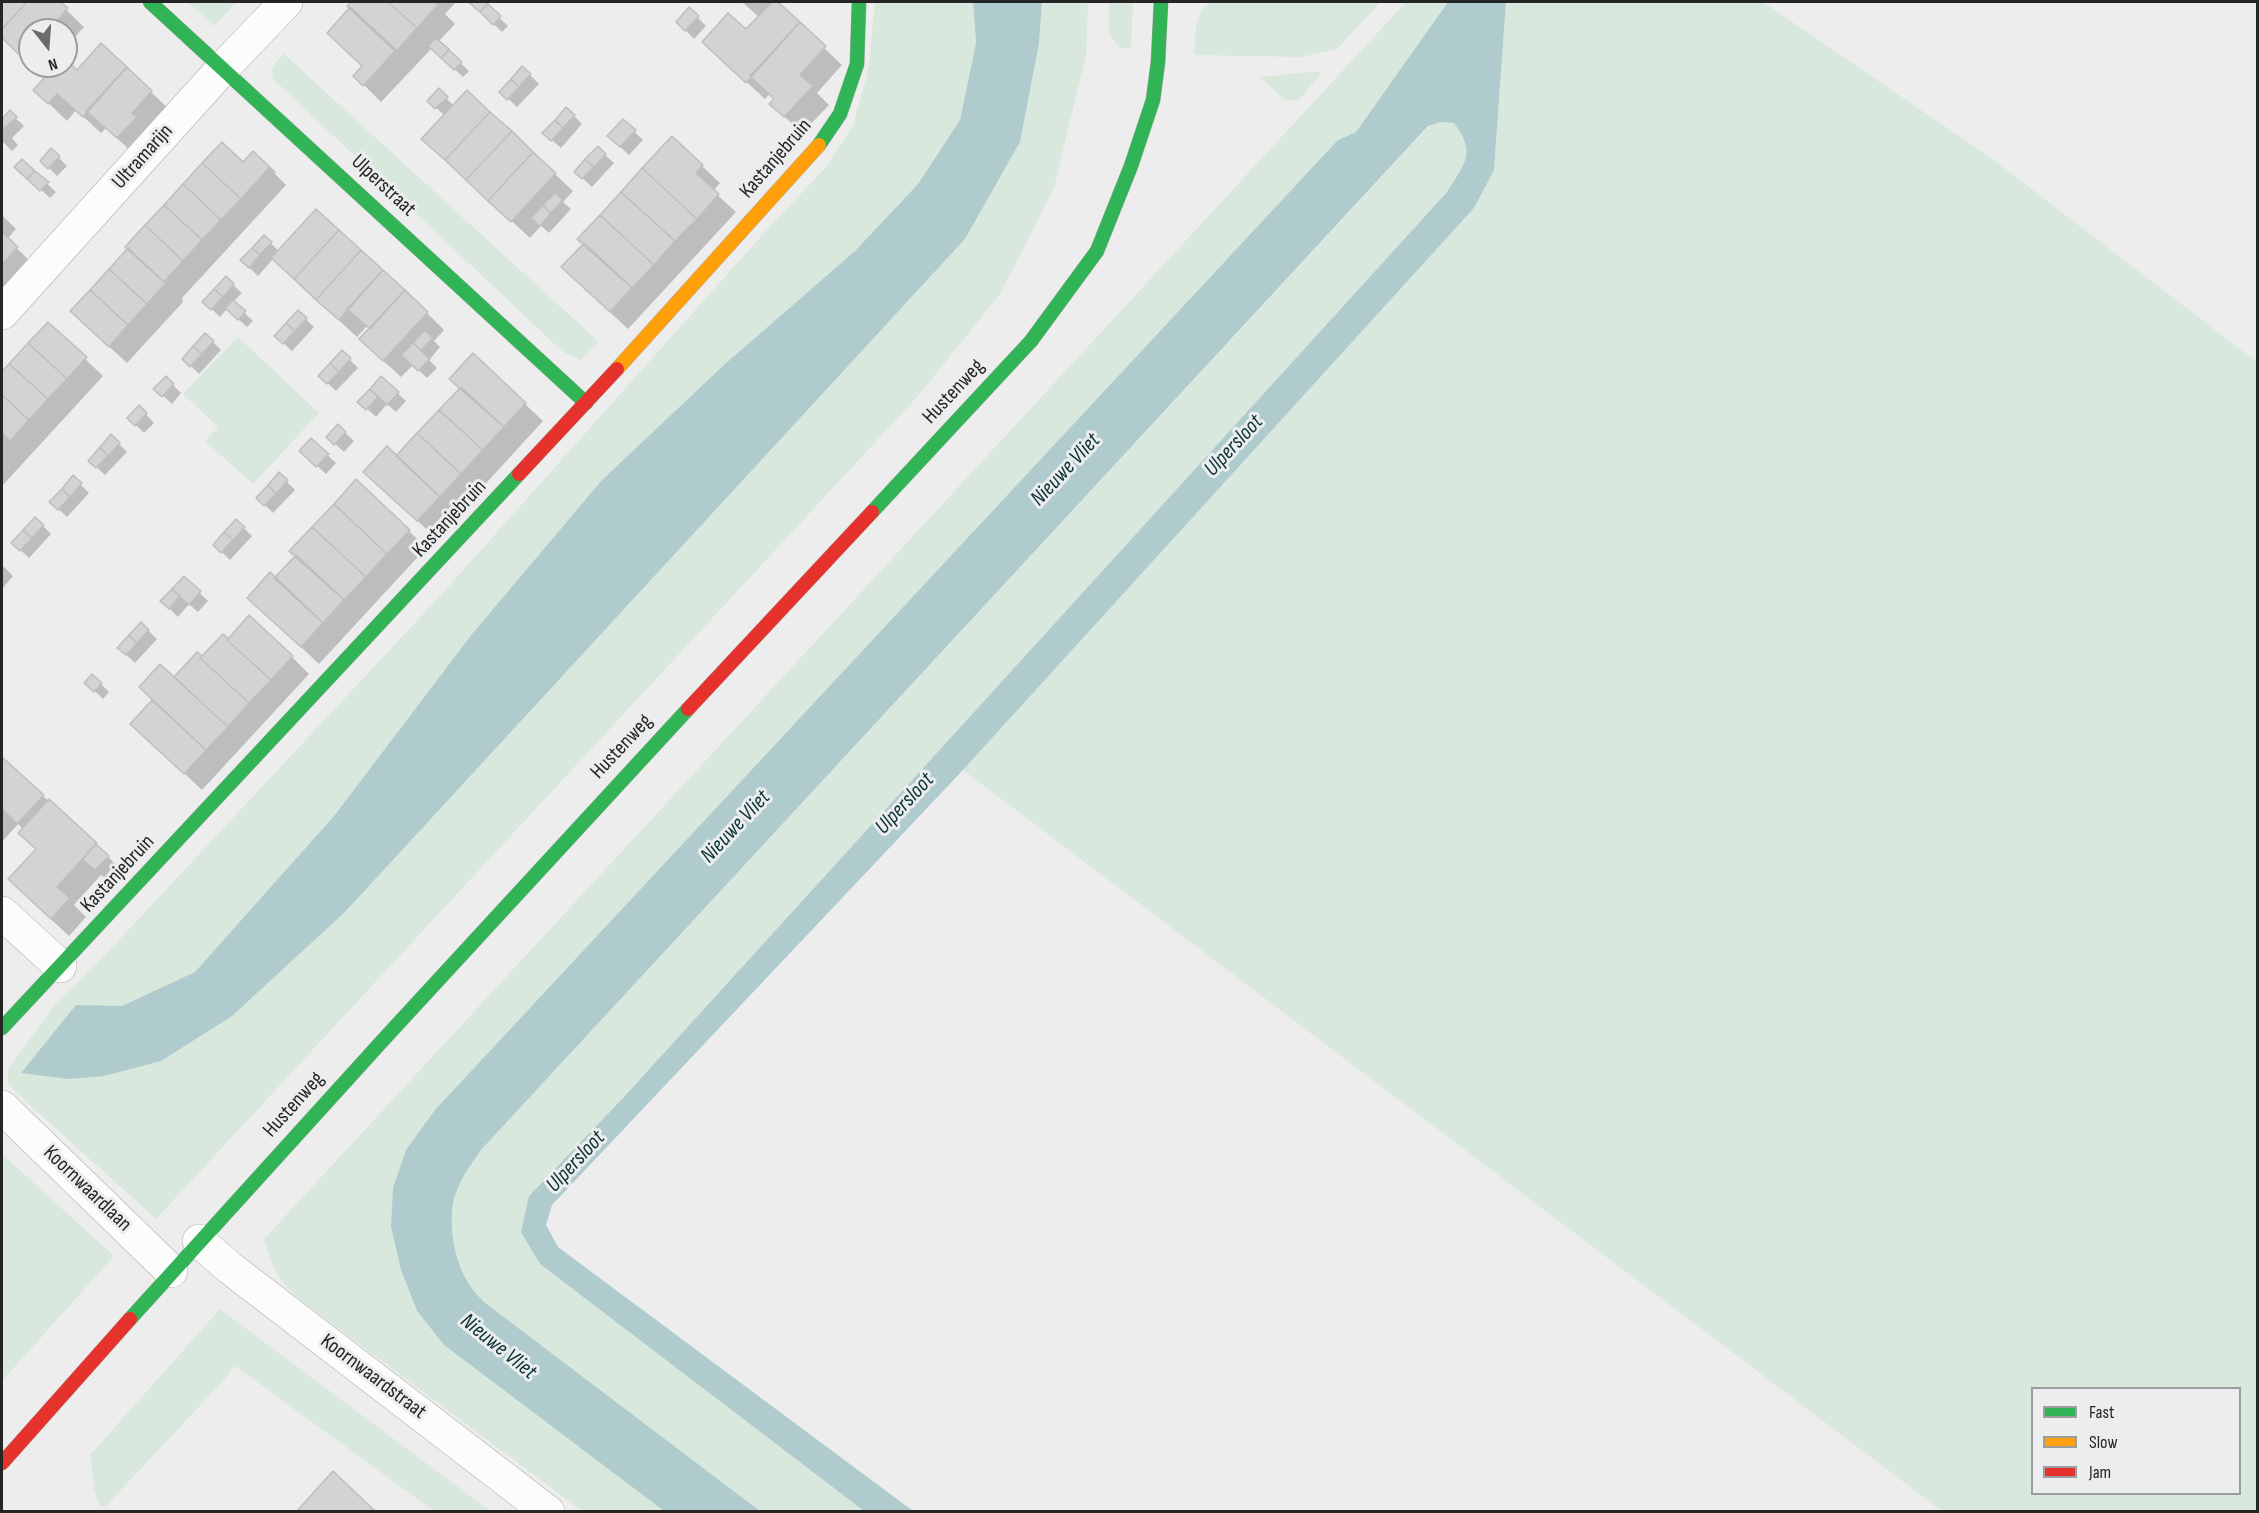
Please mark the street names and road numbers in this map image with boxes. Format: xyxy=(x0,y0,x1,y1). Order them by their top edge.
street label: Kastanjebruin xyxy=(735,114,817,204)
street label: Ultramarijn xyxy=(107,119,179,195)
street label: Ulperstraat xyxy=(345,150,421,222)
street label: Hustenweg xyxy=(918,354,990,430)
street label: Kastanjebruin xyxy=(408,475,492,563)
street label: Hustenweg xyxy=(586,709,658,785)
street label: Kastanjebruin xyxy=(76,830,160,918)
street label: Hustenweg xyxy=(258,1067,330,1143)
street label: Koornwaardlaan xyxy=(38,1141,136,1237)
street label: Koornwaardstraat xyxy=(315,1329,431,1425)

